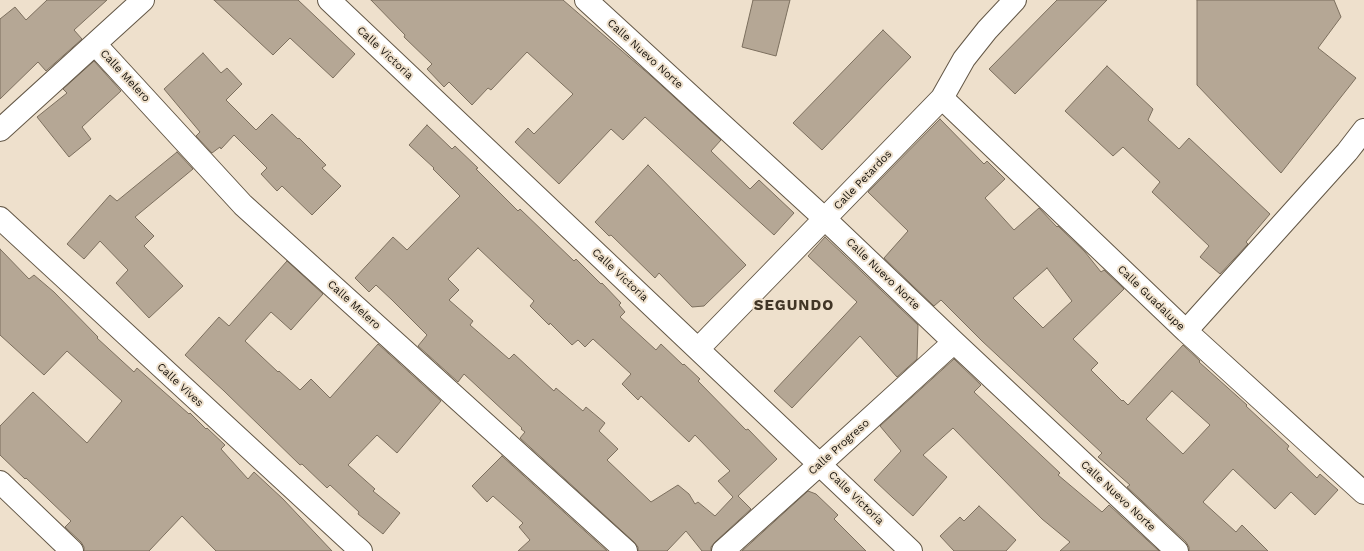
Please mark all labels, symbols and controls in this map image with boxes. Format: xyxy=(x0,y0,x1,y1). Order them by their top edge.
street label: Calle Nuevo Norte xyxy=(604,17,686,91)
street label: Calle Victoria xyxy=(354,24,416,82)
street label: Calle Melero xyxy=(97,47,153,105)
street label: Calle Petardos xyxy=(831,147,895,213)
street label: Calle Nuevo Norte xyxy=(843,235,923,313)
street label: Calle Victoria xyxy=(589,246,651,304)
street label: Calle Guadalupe xyxy=(1115,263,1187,333)
street label: Calle Melero xyxy=(325,278,383,332)
district label: SEGUNDO xyxy=(754,297,834,315)
street label: Calle Vives xyxy=(154,360,206,410)
street label: Calle Progreso xyxy=(806,416,872,478)
street label: Calle Nuevo Norte xyxy=(1078,458,1158,534)
street label: Calle Victoria xyxy=(826,468,886,528)

